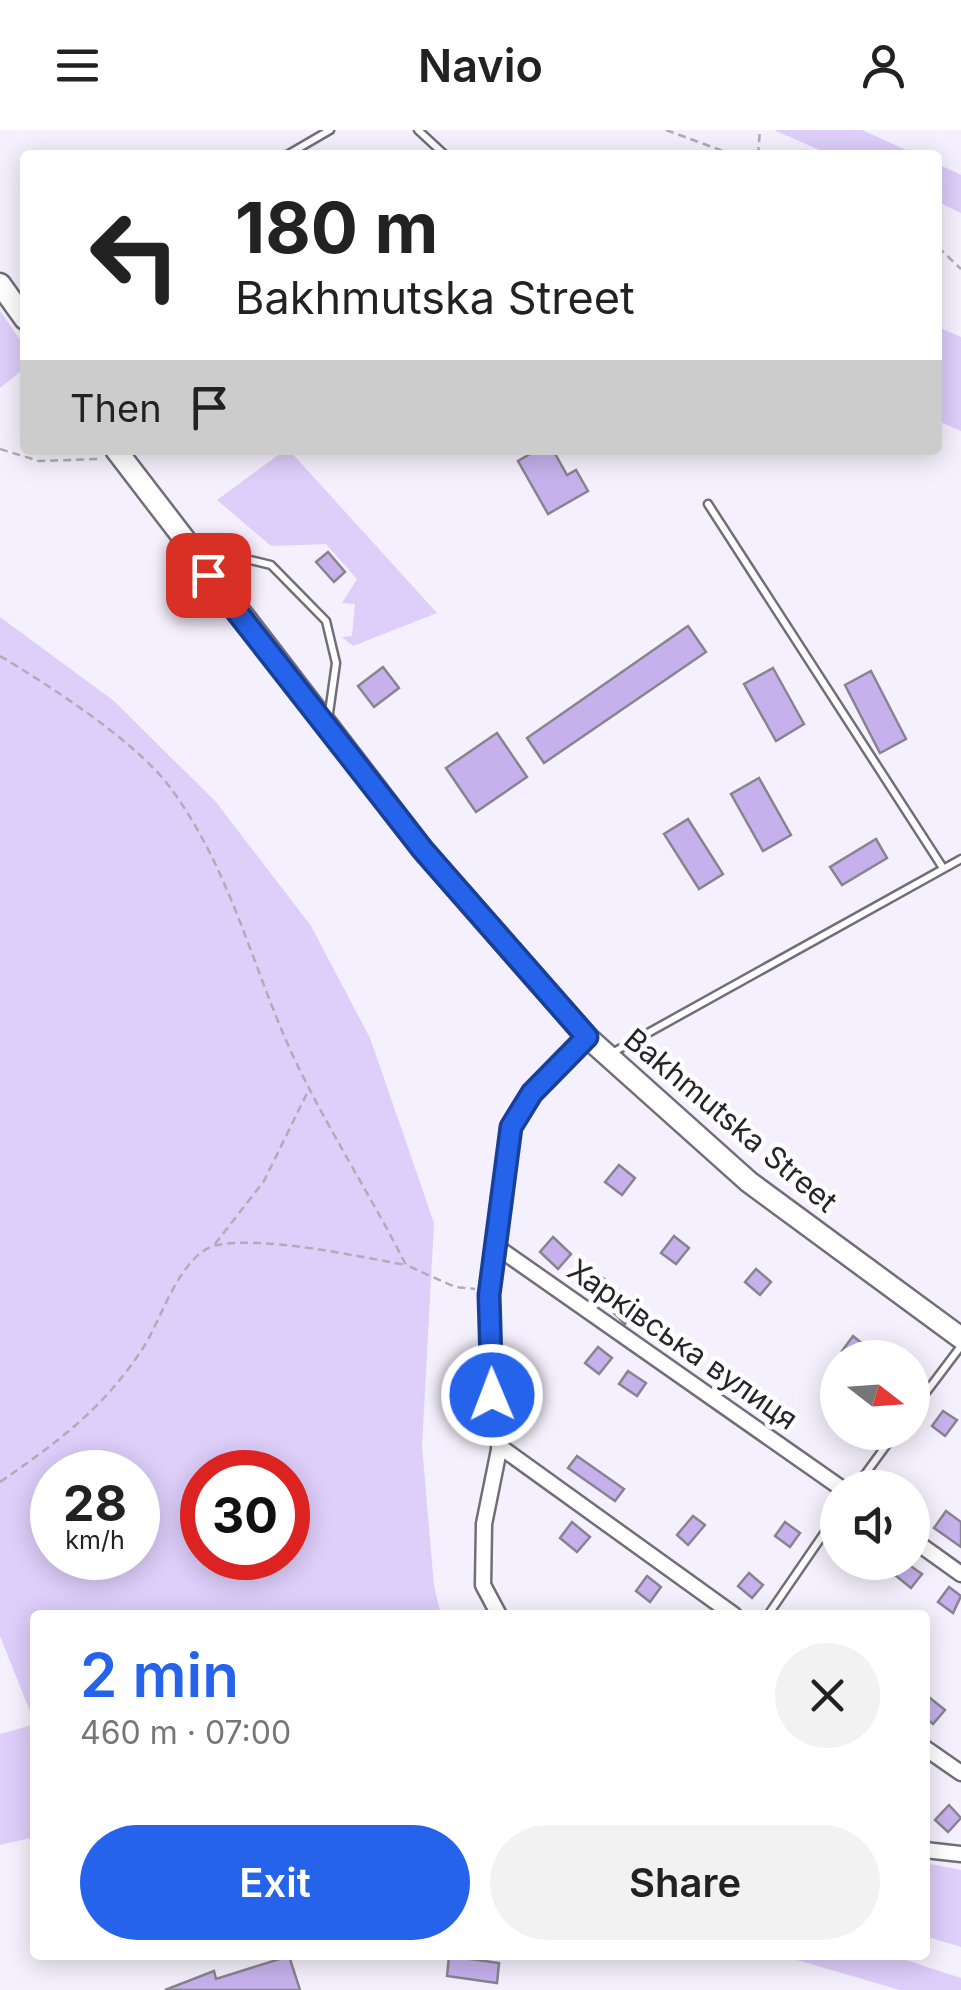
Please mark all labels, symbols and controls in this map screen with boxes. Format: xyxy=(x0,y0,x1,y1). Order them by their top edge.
icon: menu xyxy=(50,38,105,93)
text: Navio xyxy=(418,38,543,93)
icon: person xyxy=(856,38,911,93)
text: 180 m xyxy=(235,185,438,270)
icon: left xyxy=(70,190,200,320)
text: Bakhmutska Street xyxy=(235,270,635,325)
icon: arrive xyxy=(182,380,237,435)
text: Then xyxy=(70,385,162,431)
pin xyxy=(166,533,251,618)
icon: arrive xyxy=(181,548,236,603)
street label: Bakhmutska Street xyxy=(617,1021,845,1220)
street label: Харківська вулиця xyxy=(561,1251,805,1437)
north arrow xyxy=(820,1340,930,1450)
map controls xyxy=(820,1340,930,1580)
position arrow xyxy=(440,1343,544,1447)
speed limit sign: 30 xyxy=(180,1450,310,1580)
button: sound xyxy=(820,1470,930,1580)
text: 28 xyxy=(63,1473,127,1533)
text: km/h xyxy=(65,1525,125,1555)
text: 2 min xyxy=(80,1639,239,1711)
button: close xyxy=(775,1643,880,1748)
text: 460 m · 07:00 xyxy=(80,1713,291,1752)
button: Exit xyxy=(80,1825,470,1940)
button: Share xyxy=(490,1825,880,1940)

